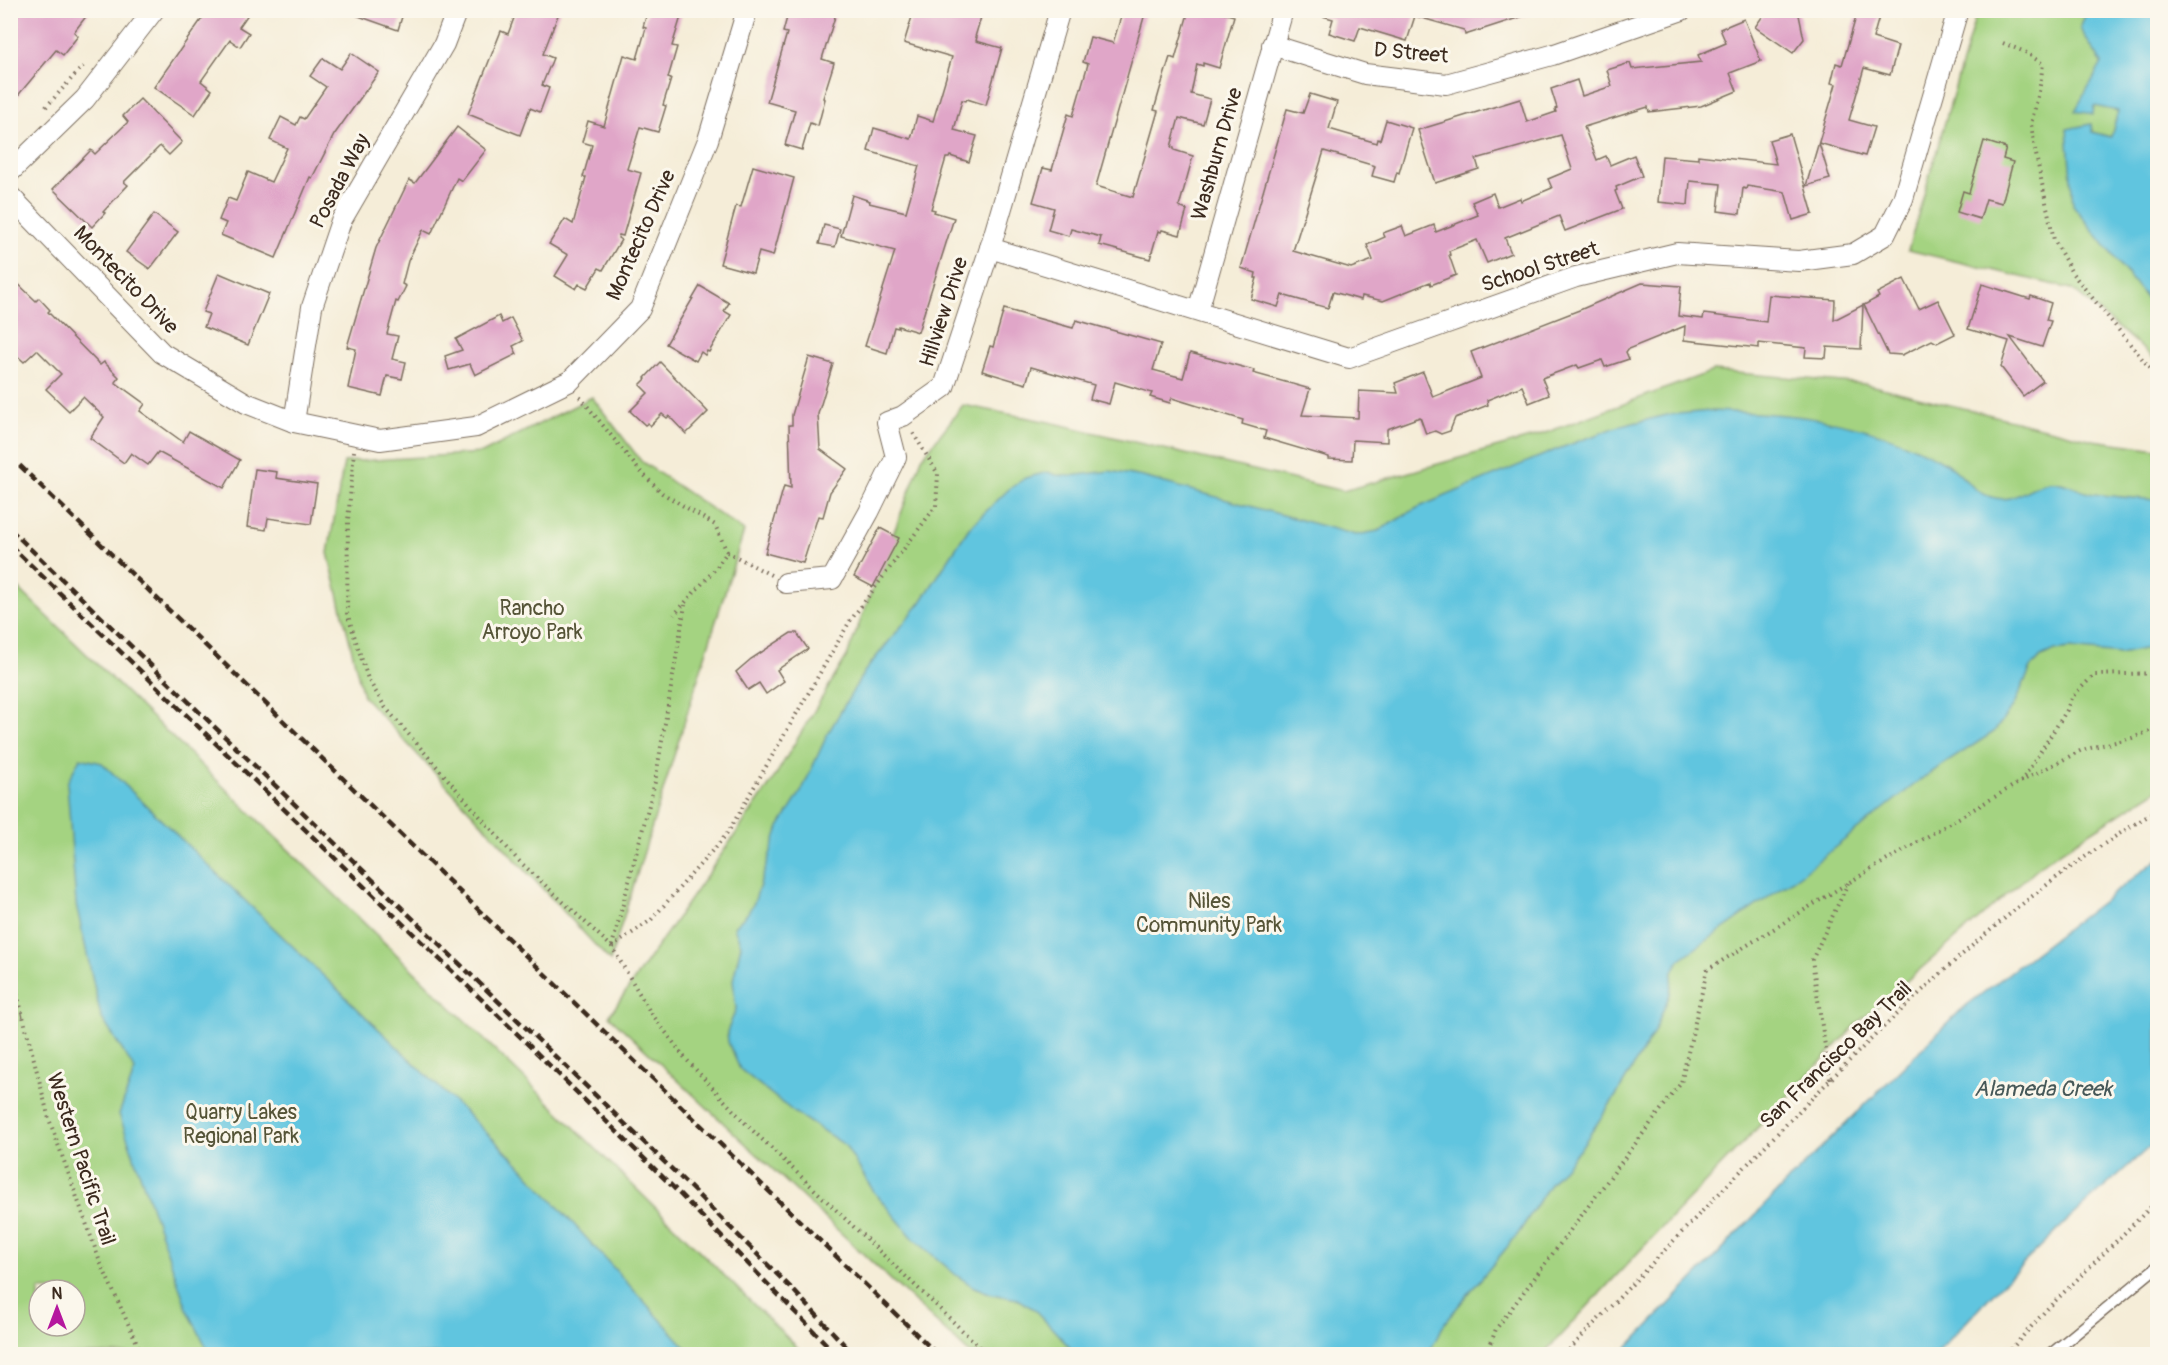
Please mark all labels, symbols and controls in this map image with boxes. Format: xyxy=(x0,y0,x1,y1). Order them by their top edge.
street label: D Street xyxy=(1373,36,1450,70)
street label: Washburn Drive xyxy=(1185,84,1249,223)
street label: Posada Way xyxy=(304,129,376,233)
street label: Montecito Drive xyxy=(600,165,682,305)
street label: Montecito Drive xyxy=(68,220,185,340)
street label: School Street xyxy=(1478,235,1603,299)
street label: Hillview Drive xyxy=(914,253,975,370)
park label: Rancho Arroyo Park xyxy=(481,595,583,646)
park label: Niles Community Park xyxy=(1136,888,1282,939)
street label: San Francisco Bay Trail xyxy=(1754,975,1918,1135)
street label: Western Pacific Trail xyxy=(40,1069,122,1249)
water label: Alameda Creek xyxy=(1974,1075,2114,1103)
park label: Quarry Lakes Regional Park xyxy=(183,1099,299,1150)
north arrow xyxy=(27,1278,87,1338)
text: N xyxy=(52,1284,63,1304)

